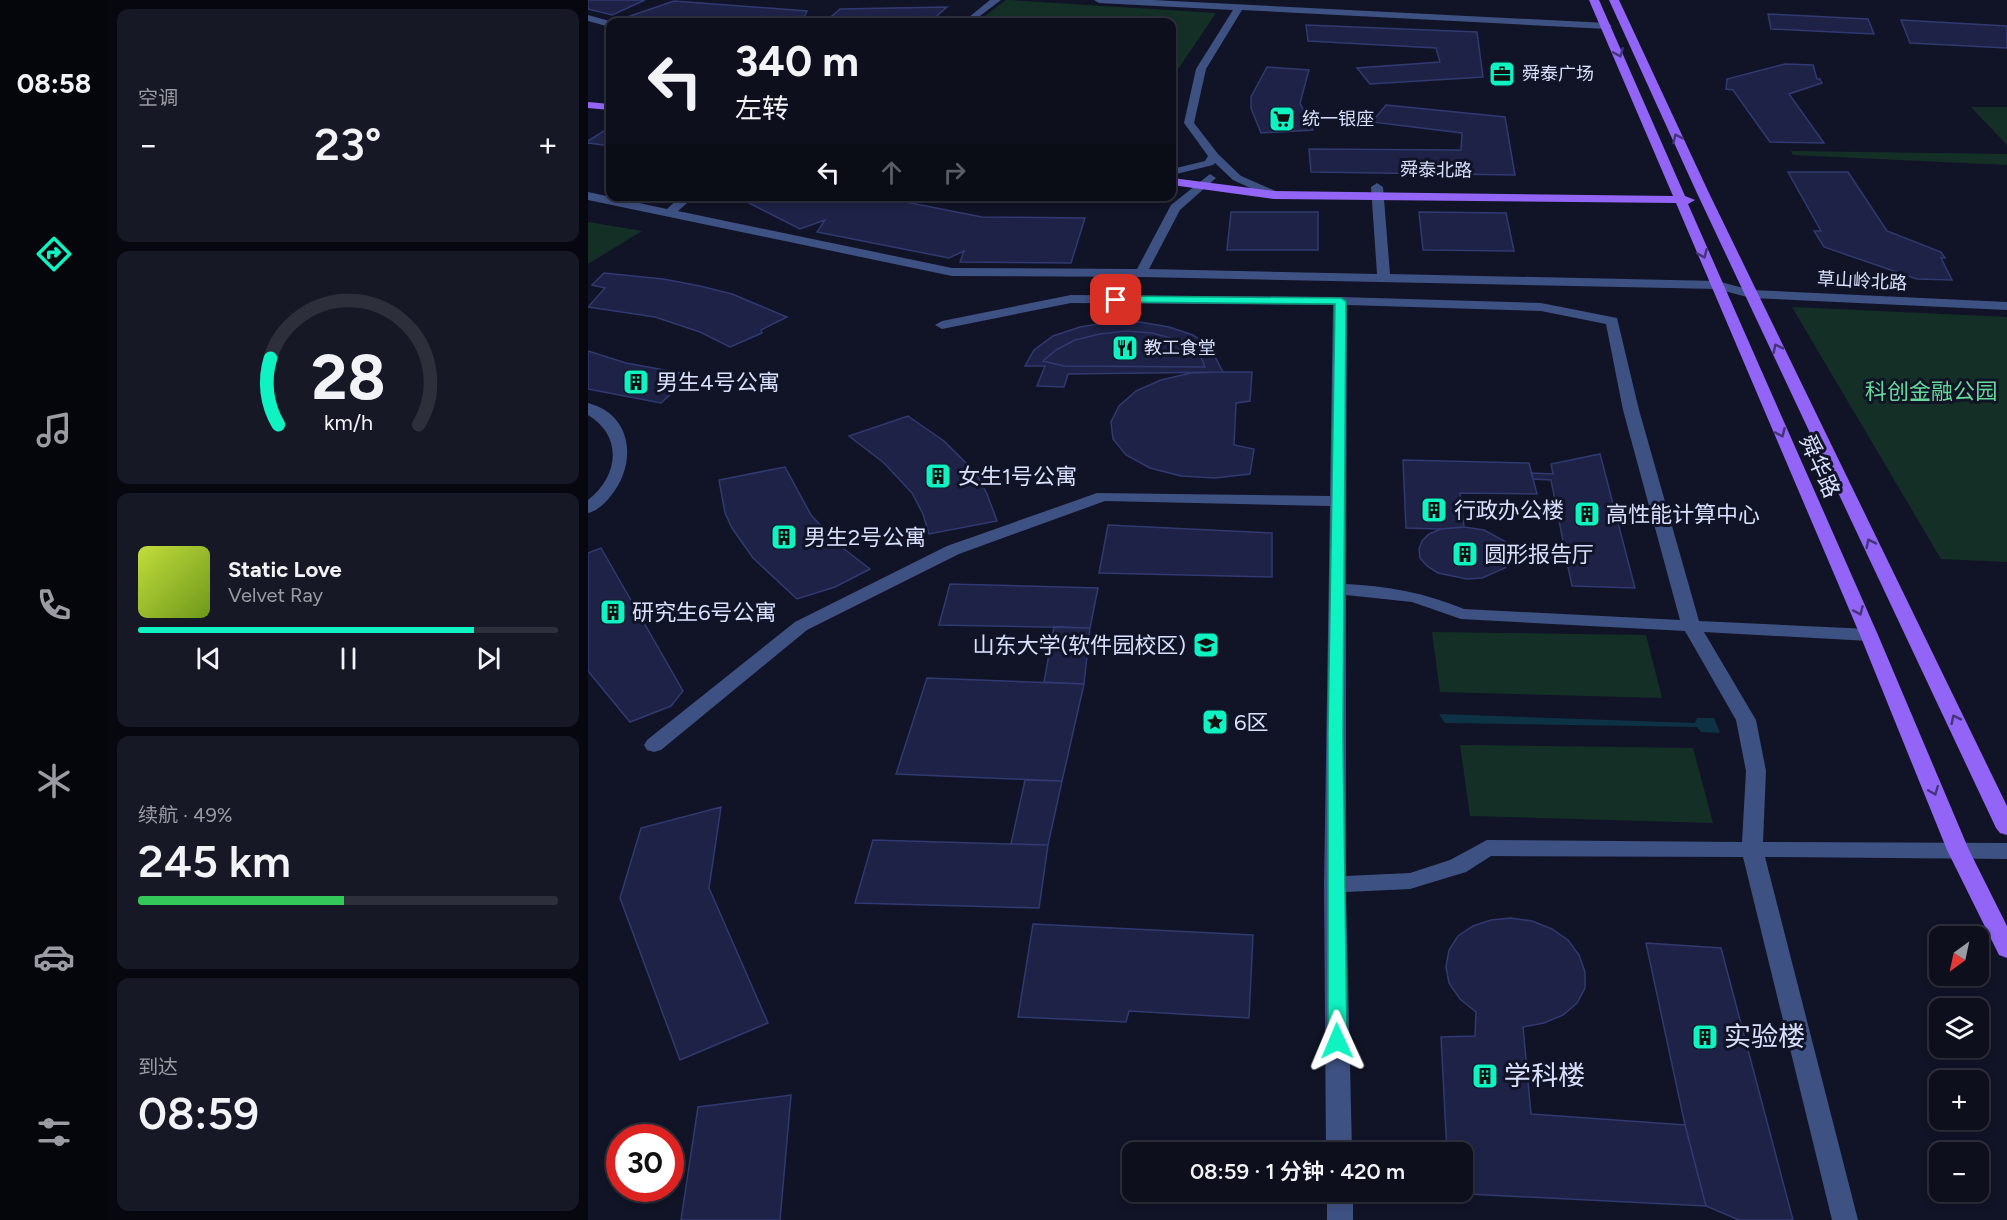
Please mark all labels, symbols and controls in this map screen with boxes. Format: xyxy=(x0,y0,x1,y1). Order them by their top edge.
text: 340 m xyxy=(735,36,859,87)
icon: left xyxy=(636,42,714,120)
one-way arrow xyxy=(1612,47,1624,58)
office icon: 舜泰广场 xyxy=(1487,59,1517,89)
place label: 舜泰广场 xyxy=(1522,63,1594,85)
text: 08:58 xyxy=(17,67,91,100)
text: 空调 xyxy=(138,86,178,110)
text: 左转 xyxy=(735,92,789,125)
supermarket icon: 统一银座 xyxy=(1267,104,1297,134)
place label: 统一银座 xyxy=(1302,108,1374,130)
text: 23° xyxy=(314,117,382,171)
text: − xyxy=(138,125,159,164)
text: + xyxy=(537,125,558,164)
one-way arrow xyxy=(1673,133,1685,144)
icon: left xyxy=(812,156,845,189)
icon: ahead xyxy=(875,156,908,189)
icon: right xyxy=(938,156,971,189)
street label: 舜泰北路 xyxy=(1400,158,1472,182)
icon: directions xyxy=(33,233,75,275)
one-way arrow xyxy=(1696,247,1708,258)
street label: 草山岭北路 xyxy=(1816,268,1908,294)
pin xyxy=(1090,274,1141,325)
icon: arrive xyxy=(1099,283,1132,316)
restaurant icon: 教工食堂 xyxy=(1110,333,1140,363)
place label: 教工食堂 xyxy=(1144,337,1216,359)
text: 28 xyxy=(311,340,385,415)
one-way arrow xyxy=(1773,344,1785,355)
building icon: 男生4号公寓 xyxy=(621,367,651,397)
place label: 男生4号公寓 xyxy=(656,369,780,396)
park label: 科创金融公园 xyxy=(1865,378,1997,405)
icon: music xyxy=(33,409,75,451)
text: km/h xyxy=(324,410,372,435)
one-way arrow xyxy=(1773,426,1785,437)
street label: 舜华路 xyxy=(1794,431,1845,502)
building icon: 女生1号公寓 xyxy=(923,461,953,491)
place label: 女生1号公寓 xyxy=(958,463,1077,490)
building icon: 行政办公楼 xyxy=(1419,495,1449,525)
place label: 行政办公楼 xyxy=(1454,497,1564,524)
building icon: 高性能计算中心 xyxy=(1572,499,1602,529)
place label: 高性能计算中心 xyxy=(1606,501,1760,528)
building icon: 男生2号公寓 xyxy=(769,522,799,552)
place label: 男生2号公寓 xyxy=(804,524,926,551)
one-way arrow xyxy=(1866,538,1878,549)
building icon: 圆形报告厅 xyxy=(1450,539,1480,569)
place label: 圆形报告厅 xyxy=(1484,541,1594,568)
text: Static Love xyxy=(228,556,342,583)
text: Velvet Ray xyxy=(228,583,323,607)
icon: phone xyxy=(33,584,75,626)
building icon: 研究生6号公寓 xyxy=(598,597,628,627)
place label: 研究生6号公寓 xyxy=(632,599,776,626)
one-way arrow xyxy=(1852,605,1864,616)
school or university icon: 山东大学(软件园校区) xyxy=(1191,630,1221,660)
place label: 山东大学(软件园校区) xyxy=(973,632,1186,659)
icon: previous xyxy=(192,642,225,675)
icon: pause xyxy=(332,642,365,675)
icon: next xyxy=(472,642,505,675)
place icon: 6区 xyxy=(1200,707,1230,737)
place label: 6区 xyxy=(1234,709,1268,736)
one-way arrow xyxy=(1950,714,1962,725)
icon: climate xyxy=(33,760,75,802)
one-way arrow xyxy=(1927,785,1939,796)
text: 续航 · 49% xyxy=(138,803,232,827)
text: 245 km xyxy=(138,834,291,888)
north arrow xyxy=(1929,926,1989,986)
map controls xyxy=(1929,926,1989,1202)
icon: car xyxy=(33,936,75,978)
button: layers xyxy=(1929,998,1989,1058)
position arrow xyxy=(1305,1009,1369,1073)
place label: 实验楼 xyxy=(1724,1020,1805,1053)
building icon: 实验楼 xyxy=(1690,1022,1720,1052)
text: 到达 xyxy=(138,1055,178,1079)
place label: 学科楼 xyxy=(1504,1059,1585,1092)
building icon: 学科楼 xyxy=(1470,1061,1500,1091)
button: + xyxy=(1929,1070,1989,1130)
text: 08:59 xyxy=(138,1086,259,1140)
icon: filters xyxy=(33,1111,75,1153)
speed limit sign: 30 xyxy=(606,1124,684,1202)
button: − xyxy=(1929,1142,1989,1202)
text: 08:59 · 1 分钟 · 420 m xyxy=(1190,1158,1405,1185)

